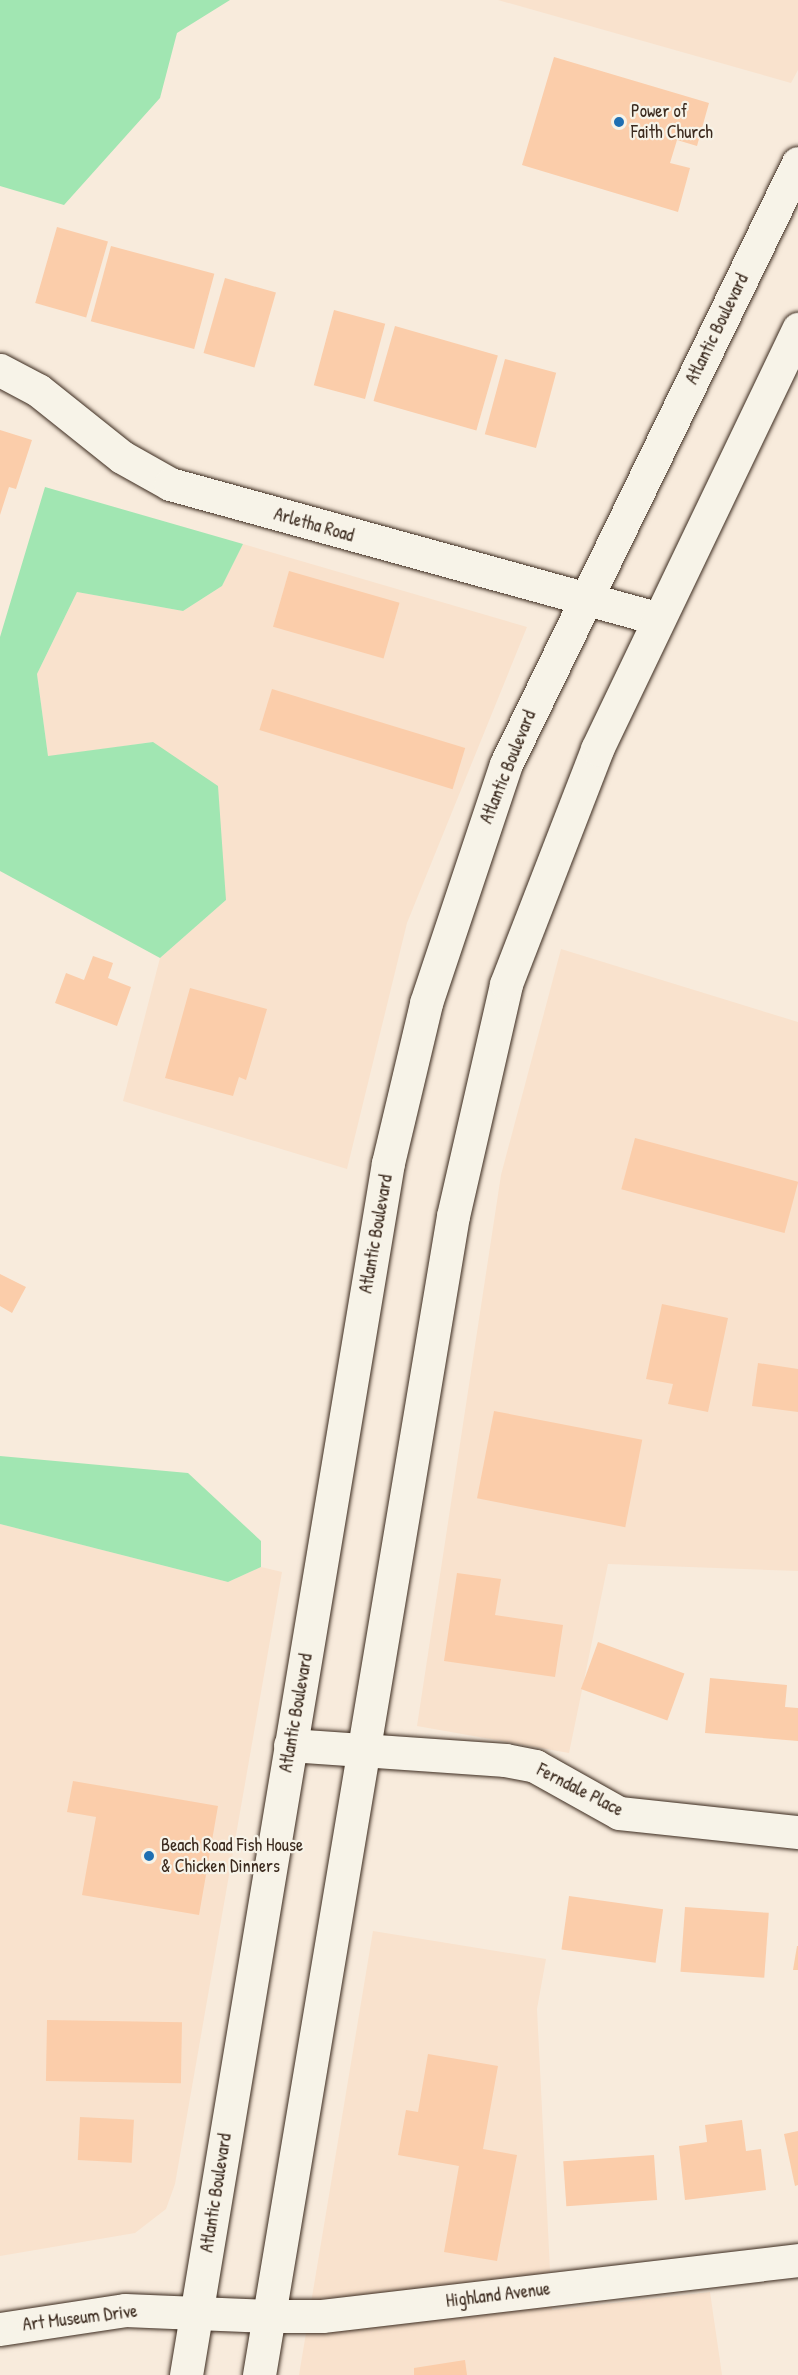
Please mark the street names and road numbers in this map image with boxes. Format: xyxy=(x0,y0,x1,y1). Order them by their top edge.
street label: Atlantic Boulevard xyxy=(681,270,753,388)
street label: Arletha Road xyxy=(272,503,356,547)
street label: Atlantic Boulevard xyxy=(476,707,540,827)
street label: Atlantic Boulevard xyxy=(355,1173,397,1295)
street label: Atlantic Boulevard xyxy=(275,1652,317,1774)
street label: Ferndale Place xyxy=(533,1759,627,1821)
street label: Atlantic Boulevard xyxy=(196,2132,236,2254)
street label: Highland Avenue xyxy=(445,2278,551,2312)
street label: Art Museum Drive xyxy=(21,2300,139,2336)

